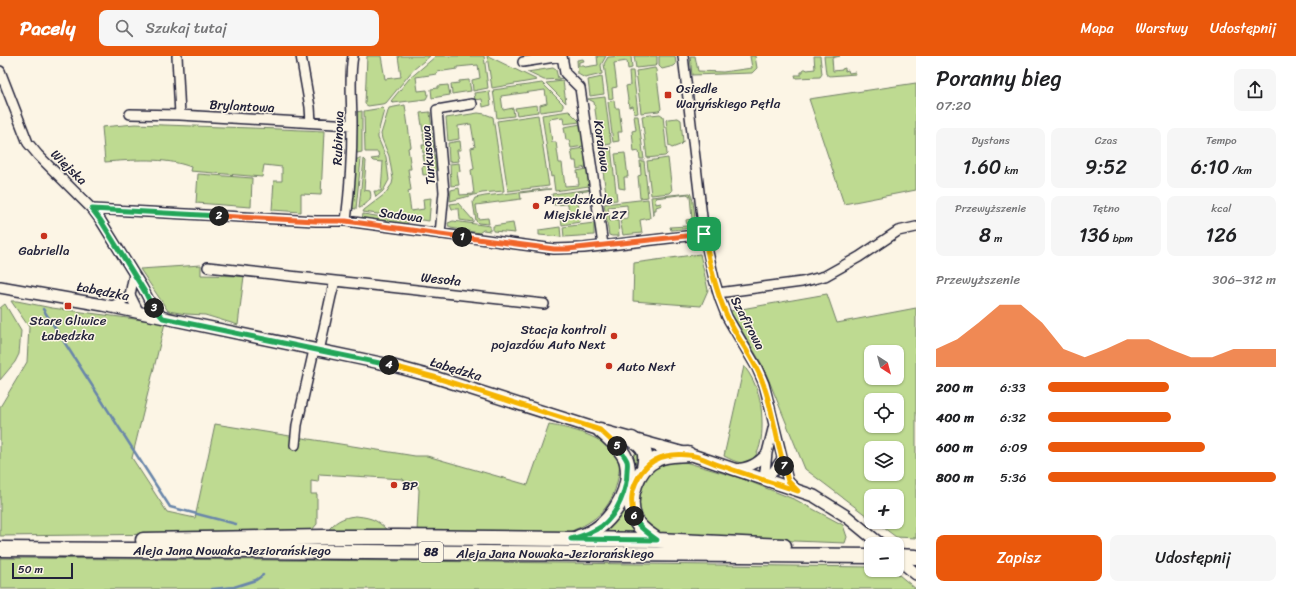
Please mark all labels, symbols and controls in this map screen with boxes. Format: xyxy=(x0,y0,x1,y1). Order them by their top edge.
search box xyxy=(99,10,379,46)
text: Pacely xyxy=(20,12,75,45)
text: Szukaj tutaj xyxy=(145,15,227,41)
text: Mapa xyxy=(1081,16,1113,41)
text: Warstwy xyxy=(1135,16,1188,41)
text: Udostępnij xyxy=(1210,16,1276,41)
icon: search xyxy=(113,17,135,39)
text: Poranny bieg xyxy=(936,59,1062,98)
button: share xyxy=(1234,69,1276,111)
place label: Osiedle Waryńskiego Pętla xyxy=(676,77,781,115)
marker: Osiedle Waryńskiego Pętla xyxy=(663,90,673,100)
street label: Brylantowa xyxy=(209,93,276,119)
text: 07:20 xyxy=(936,94,971,117)
street label: Rubinowa xyxy=(326,110,350,166)
street label: Koralowa xyxy=(587,119,617,174)
street label: Turkusowa xyxy=(414,124,442,186)
text: Dystans xyxy=(972,131,1010,150)
text: Czas xyxy=(1095,131,1117,150)
text: Tempo xyxy=(1206,131,1237,150)
street label: Wiejska xyxy=(45,143,93,191)
text: 1.60 xyxy=(963,150,1001,185)
text: 9:52 xyxy=(1085,150,1127,185)
text: 6:10 xyxy=(1191,150,1229,185)
text: km xyxy=(1001,161,1019,180)
text: /km xyxy=(1229,161,1252,180)
place label: Przedszkole Miejskie nr 27 xyxy=(544,188,628,226)
text: Przewyższenie xyxy=(955,199,1026,218)
text: Tętno xyxy=(1092,199,1120,218)
text: kcal xyxy=(1211,199,1231,218)
street label: Sadowa xyxy=(378,201,425,229)
marker: Przedszkole Miejskie nr 27 xyxy=(531,201,541,211)
pin: 2 xyxy=(209,206,229,226)
text: 2 xyxy=(216,206,222,225)
pin xyxy=(687,217,721,251)
text: 8 xyxy=(979,218,991,253)
text: 136 xyxy=(1079,218,1110,253)
text: 126 xyxy=(1206,218,1237,253)
icon: arrive xyxy=(693,223,715,245)
pin: 1 xyxy=(452,227,472,247)
text: 1 xyxy=(460,227,464,246)
text: m xyxy=(991,229,1002,248)
text: bpm xyxy=(1110,229,1133,248)
marker: Gabriella xyxy=(39,231,49,241)
place label: Gabriella xyxy=(19,239,70,262)
street label: Wesoła xyxy=(420,265,463,293)
text: Przewyższenie xyxy=(936,268,1020,291)
text: 306–312 m xyxy=(1212,268,1276,291)
street label: Łabędzka xyxy=(75,275,132,307)
street label: Szafirowa xyxy=(724,292,772,354)
pin: 3 xyxy=(144,298,164,318)
text: 3 xyxy=(151,298,157,317)
marker: Stare Gliwice Łabędzka xyxy=(63,301,73,311)
place label: Stare Gliwice Łabędzka xyxy=(30,309,107,347)
place label: Stacja kontroli pojazdów Auto Next xyxy=(490,318,606,356)
marker: Stacja kontroli pojazdów Auto Next xyxy=(609,331,619,341)
north arrow xyxy=(864,345,904,385)
map controls xyxy=(864,345,904,577)
street label: Łabędzka xyxy=(427,350,485,388)
pin: 4 xyxy=(379,355,399,375)
text: 4 xyxy=(386,355,392,374)
place label: Auto Next xyxy=(616,355,676,378)
marker: Auto Next xyxy=(604,361,614,371)
text: 200 m xyxy=(936,376,973,399)
text: 6:33 xyxy=(1000,376,1026,399)
button: locate xyxy=(864,393,904,433)
text: 400 m xyxy=(936,406,974,429)
text: 6:32 xyxy=(1000,406,1026,429)
pin: 5 xyxy=(607,436,627,456)
text: 5 xyxy=(614,436,620,455)
text: 600 m xyxy=(936,436,973,459)
text: 6:09 xyxy=(1000,436,1028,459)
button: layers xyxy=(864,441,904,481)
pin: 7 xyxy=(774,456,794,476)
text: 7 xyxy=(781,456,787,475)
text: 800 m xyxy=(936,466,974,489)
text: 5:36 xyxy=(1000,466,1026,489)
place label: BP xyxy=(402,474,418,497)
marker: BP xyxy=(389,480,399,490)
button: + xyxy=(864,489,904,529)
pin: 6 xyxy=(624,506,644,526)
text: 6 xyxy=(631,506,637,525)
button: Zapisz xyxy=(936,535,1102,581)
button: Udostępnij xyxy=(1110,535,1276,581)
button: − xyxy=(864,537,904,577)
street label: Aleja Jana Nowaka-Jeziorańskiego xyxy=(132,539,331,562)
road number: 88 xyxy=(419,542,443,562)
street label: Aleja Jana Nowaka-Jeziorańskiego xyxy=(455,542,654,565)
text: 50 m xyxy=(18,560,43,579)
scale bar xyxy=(12,561,73,580)

